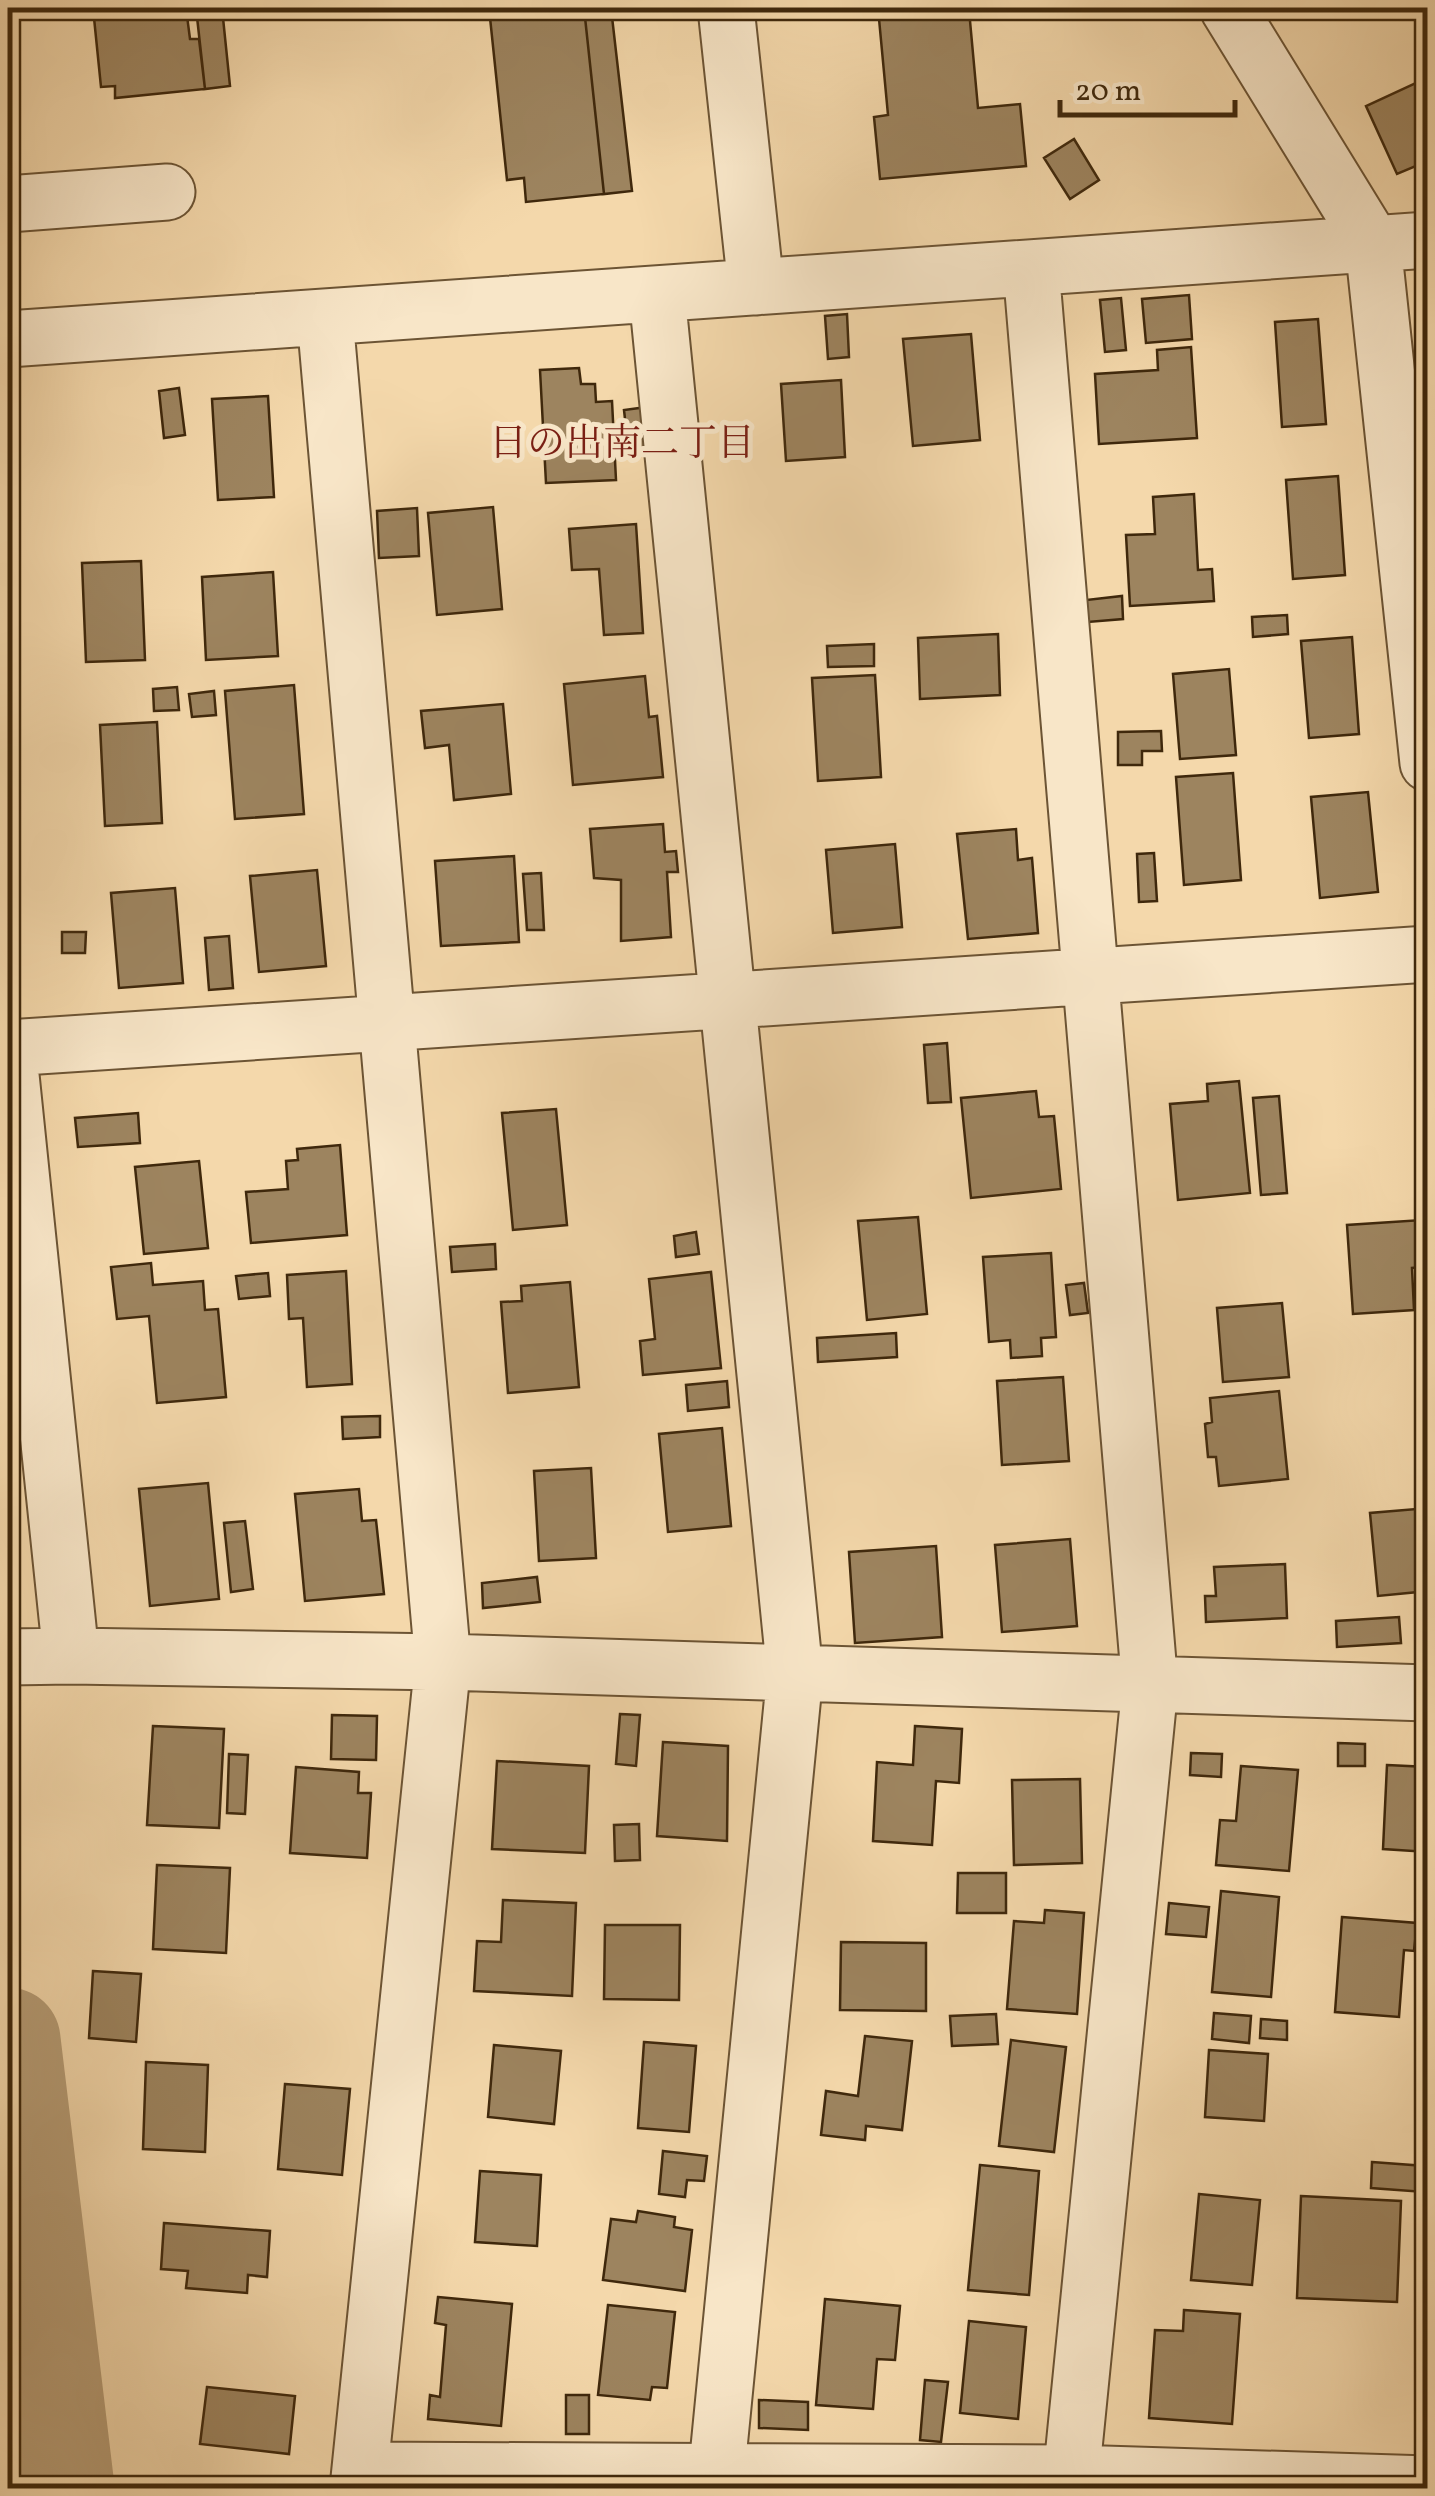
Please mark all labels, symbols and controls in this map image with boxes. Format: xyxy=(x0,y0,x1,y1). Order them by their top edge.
scale bar xyxy=(1060,55,1235,117)
text: 20 m xyxy=(1075,71,1141,113)
district label: 日の出南二丁目 xyxy=(489,419,755,472)

